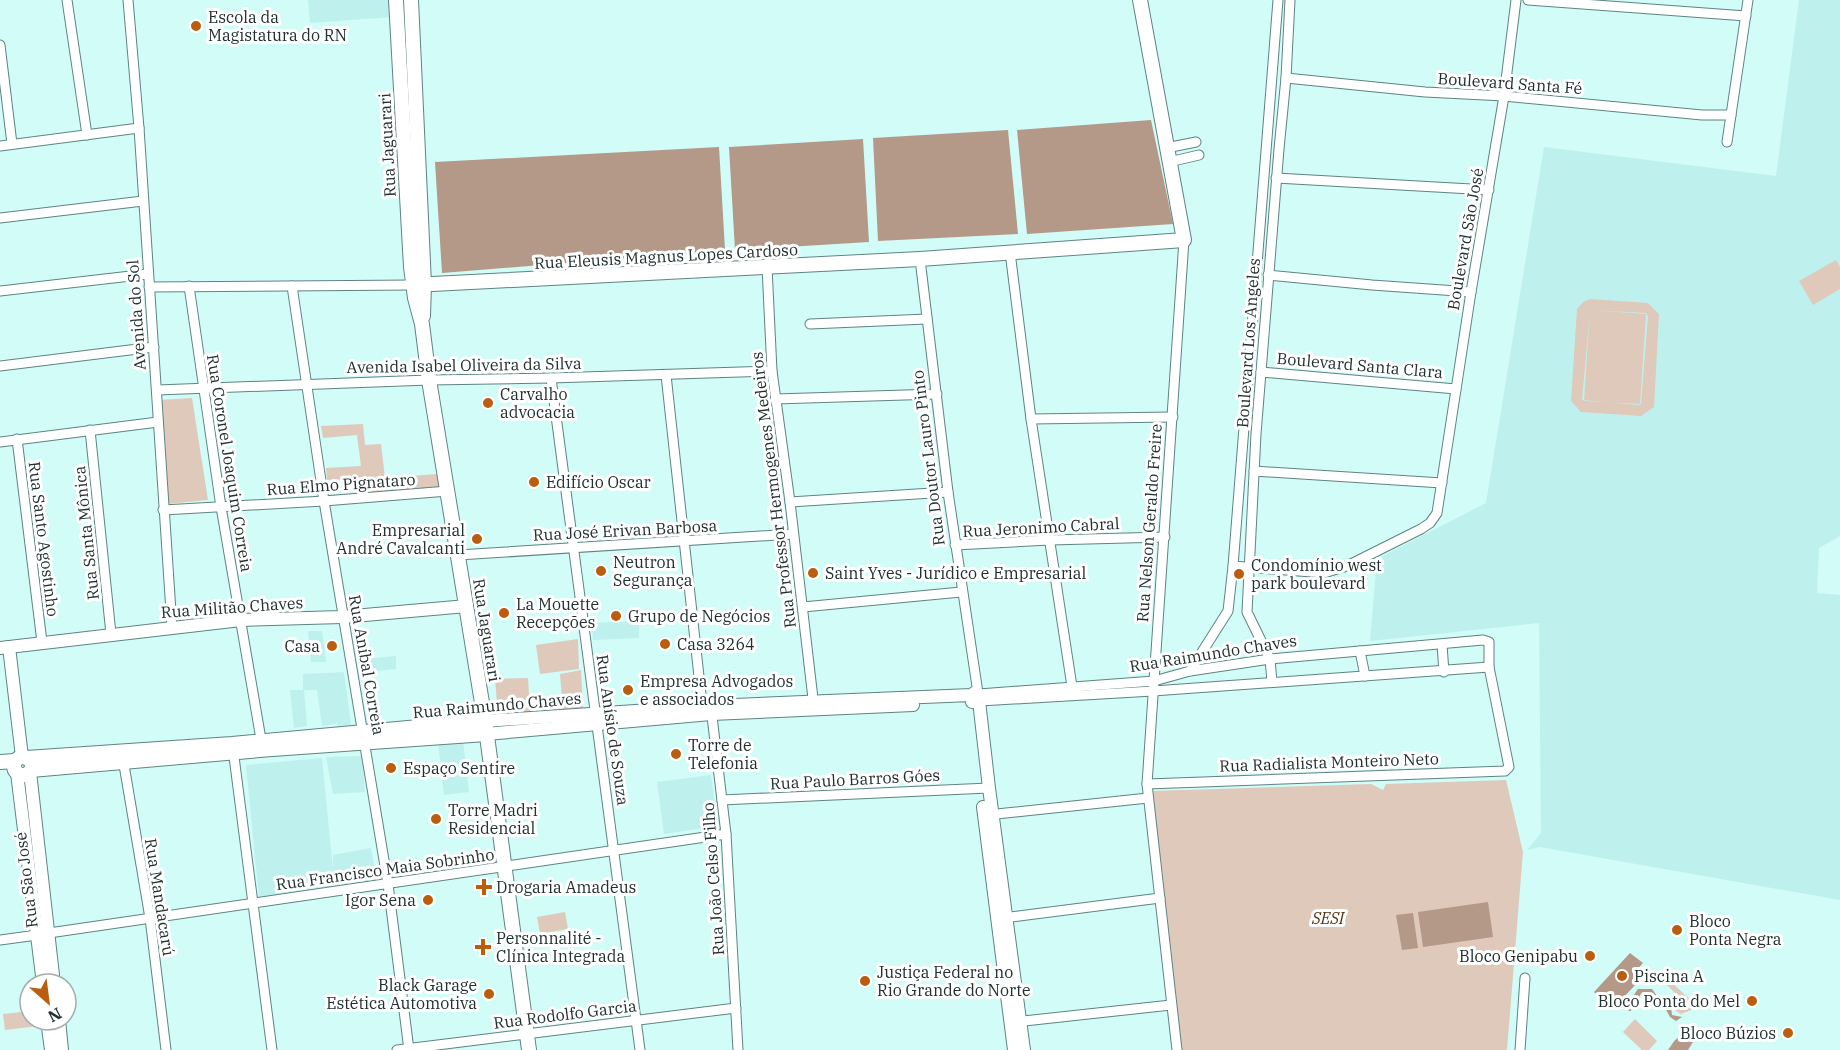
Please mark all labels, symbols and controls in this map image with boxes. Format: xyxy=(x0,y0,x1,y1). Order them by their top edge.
place label: Escola da Magistatura do RN xyxy=(208,7,347,45)
marker: Escola da Magistatura do RN xyxy=(189,19,203,33)
street label: Boulevard Santa Fé xyxy=(1437,68,1583,98)
street label: Rua Jaguarari xyxy=(374,92,400,198)
street label: Boulevard São José xyxy=(1443,166,1487,312)
street label: Rua Eleusis Magnus Lopes Cardoso xyxy=(534,239,798,273)
street label: Boulevard Los Angeles xyxy=(1232,257,1264,429)
street label: Avenida do Sol xyxy=(122,259,150,371)
street label: Boulevard Santa Clara xyxy=(1276,348,1444,382)
street label: Rua Professor Hermogenes Medeiros xyxy=(746,351,800,629)
street label: Rua Coronel Joaquim Correia xyxy=(203,353,257,573)
street label: Avenida Isabel Oliveira da Silva xyxy=(346,353,582,377)
street label: Rua Doutor Lauro Pinto xyxy=(907,369,949,547)
place label: Carvalho advocacia xyxy=(500,384,575,422)
marker: Carvalho advocacia xyxy=(481,396,495,410)
street label: Rua Nelson Geraldo Freire xyxy=(1132,423,1166,623)
street label: Rua Santo Agostinho xyxy=(25,460,63,618)
street label: Rua Santa Mônica xyxy=(69,465,103,601)
street label: Rua Elmo Pignataro xyxy=(266,469,416,499)
place label: Edifício Oscar xyxy=(546,472,651,492)
marker: Edifício Oscar xyxy=(527,475,541,489)
street label: Rua Jeronimo Cabral xyxy=(962,513,1120,541)
street label: Rua José Erivan Barbosa xyxy=(532,515,718,545)
place label: Empresarial André Cavalcanti xyxy=(336,520,465,558)
marker: Empresarial André Cavalcanti xyxy=(470,532,484,546)
place label: Neutron Segurança xyxy=(613,552,693,590)
place label: Condomínio west park boulevard xyxy=(1251,555,1382,593)
place label: Saint Yves - Jurídico e Empresarial xyxy=(825,563,1087,583)
marker: Neutron Segurança xyxy=(594,564,608,578)
marker: Saint Yves - Jurídico e Empresarial xyxy=(806,566,820,580)
marker: Condomínio west park boulevard xyxy=(1232,567,1246,581)
street label: Rua Jaguarari xyxy=(469,577,505,683)
street label: Rua Militão Chaves xyxy=(160,592,304,622)
street label: Rua Aníbal Correia xyxy=(345,593,389,737)
place label: La Mouette Recepções xyxy=(516,594,599,632)
marker: La Mouette Recepções xyxy=(497,606,511,620)
place label: Grupo de Negócios xyxy=(628,606,770,626)
marker: Grupo de Negócios xyxy=(609,609,623,623)
street label: Rua Raimundo Chaves xyxy=(1128,630,1298,676)
place label: Casa 3264 xyxy=(677,634,755,654)
place label: Casa xyxy=(284,636,320,656)
marker: Casa 3264 xyxy=(658,637,672,651)
marker: Casa xyxy=(325,639,339,653)
street label: Rua Anísio de Souza xyxy=(593,653,634,807)
place label: Empresa Advogados e associados xyxy=(640,671,793,709)
marker: Empresa Advogados e associados xyxy=(621,683,635,697)
street label: Rua Raimundo Chaves xyxy=(412,688,582,722)
place label: Torre de Telefonia xyxy=(688,735,758,773)
marker: Torre de Telefonia xyxy=(669,747,683,761)
street label: Rua Radialista Monteiro Neto xyxy=(1219,748,1439,776)
place label: Espaço Sentire xyxy=(403,758,515,778)
marker: Espaço Sentire xyxy=(384,761,398,775)
street label: Rua Paulo Barros Góes xyxy=(770,765,940,793)
place label: Torre Madri Residencial xyxy=(448,800,538,838)
street label: Rua João Celso Filho xyxy=(698,802,728,956)
marker: Torre Madri Residencial xyxy=(429,812,443,826)
street label: Rua São José xyxy=(10,831,42,929)
street label: Rua Mandacarú xyxy=(141,837,179,957)
street label: Rua Francisco Maia Sobrinho xyxy=(275,844,495,894)
place label: Drogaria Amadeus xyxy=(496,877,636,897)
marker: Drogaria Amadeus xyxy=(477,880,491,894)
place label: Igor Sena xyxy=(345,890,416,910)
marker: Igor Sena xyxy=(421,893,435,907)
park label: SESI xyxy=(1311,908,1346,928)
place label: Bloco Ponta Negra xyxy=(1689,911,1782,949)
marker: Bloco Ponta Negra xyxy=(1670,923,1684,937)
place label: Personnalité - Clínica Integrada xyxy=(496,928,625,966)
marker: Personnalité - Clínica Integrada xyxy=(474,938,492,956)
place label: Bloco Genipabu xyxy=(1459,946,1578,966)
marker: Bloco Genipabu xyxy=(1583,949,1597,963)
place label: Justiça Federal no Rio Grande do Norte xyxy=(877,962,1030,1000)
place label: Piscina A xyxy=(1634,966,1704,986)
marker: Piscina A xyxy=(1615,969,1629,983)
north arrow xyxy=(18,972,78,1032)
marker: Justiça Federal no Rio Grande do Norte xyxy=(858,974,872,988)
place label: Black Garage Estética Automotiva xyxy=(326,975,477,1013)
marker: Black Garage Estética Automotiva xyxy=(482,987,496,1001)
place label: Bloco Ponta do Mel xyxy=(1598,991,1740,1011)
marker: Bloco Ponta do Mel xyxy=(1745,994,1759,1008)
street label: Rua Rodolfo Garcia xyxy=(492,995,638,1033)
text: N xyxy=(45,1003,65,1027)
place label: Bloco Búzios xyxy=(1680,1023,1776,1043)
marker: Bloco Búzios xyxy=(1781,1026,1795,1040)

